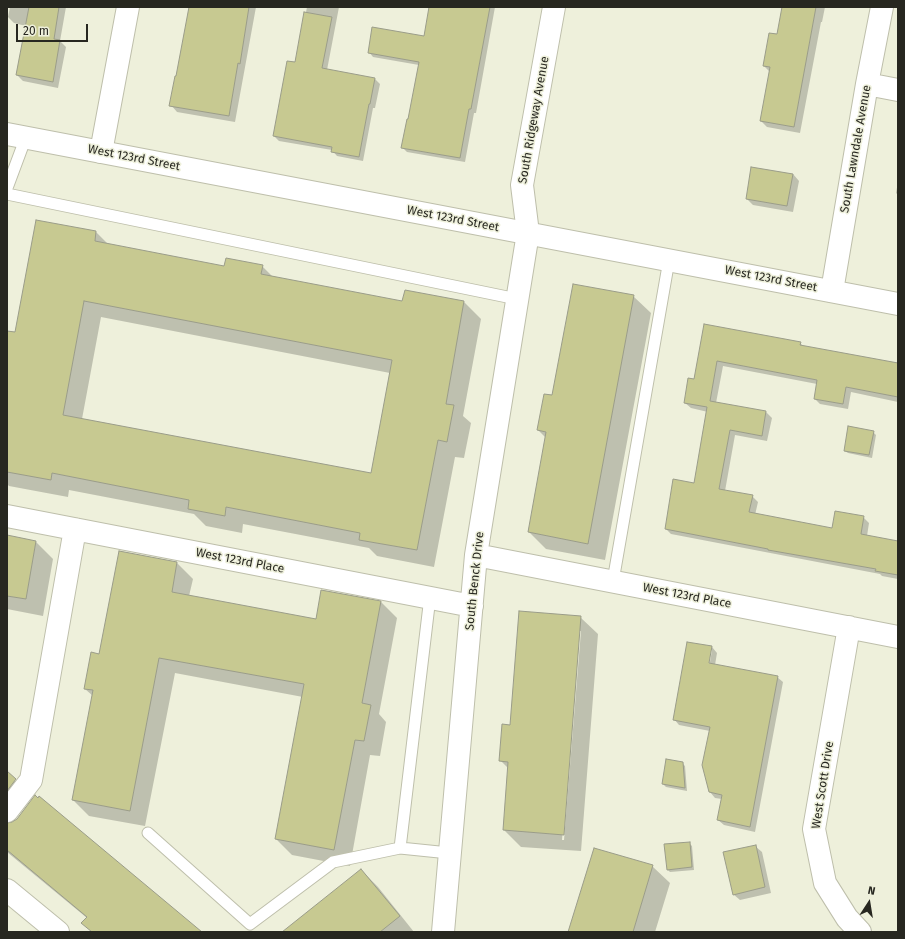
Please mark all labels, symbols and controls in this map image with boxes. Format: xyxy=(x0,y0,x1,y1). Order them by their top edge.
scale bar xyxy=(18,16,90,42)
text: 20 m xyxy=(23,24,49,38)
street label: South Ridgeway Avenue xyxy=(516,55,552,185)
street label: South Lawndale Avenue xyxy=(838,84,874,214)
street label: West 123rd Street xyxy=(87,142,181,174)
street label: West 123rd Street xyxy=(406,203,500,235)
street label: West 123rd Street xyxy=(724,263,818,295)
street label: South Benck Drive xyxy=(463,531,487,631)
street label: West 123rd Place xyxy=(194,545,286,577)
street label: West 123rd Place xyxy=(641,580,733,612)
street label: West Scott Drive xyxy=(809,740,837,830)
north arrow xyxy=(849,883,889,923)
text: N xyxy=(867,884,877,898)

